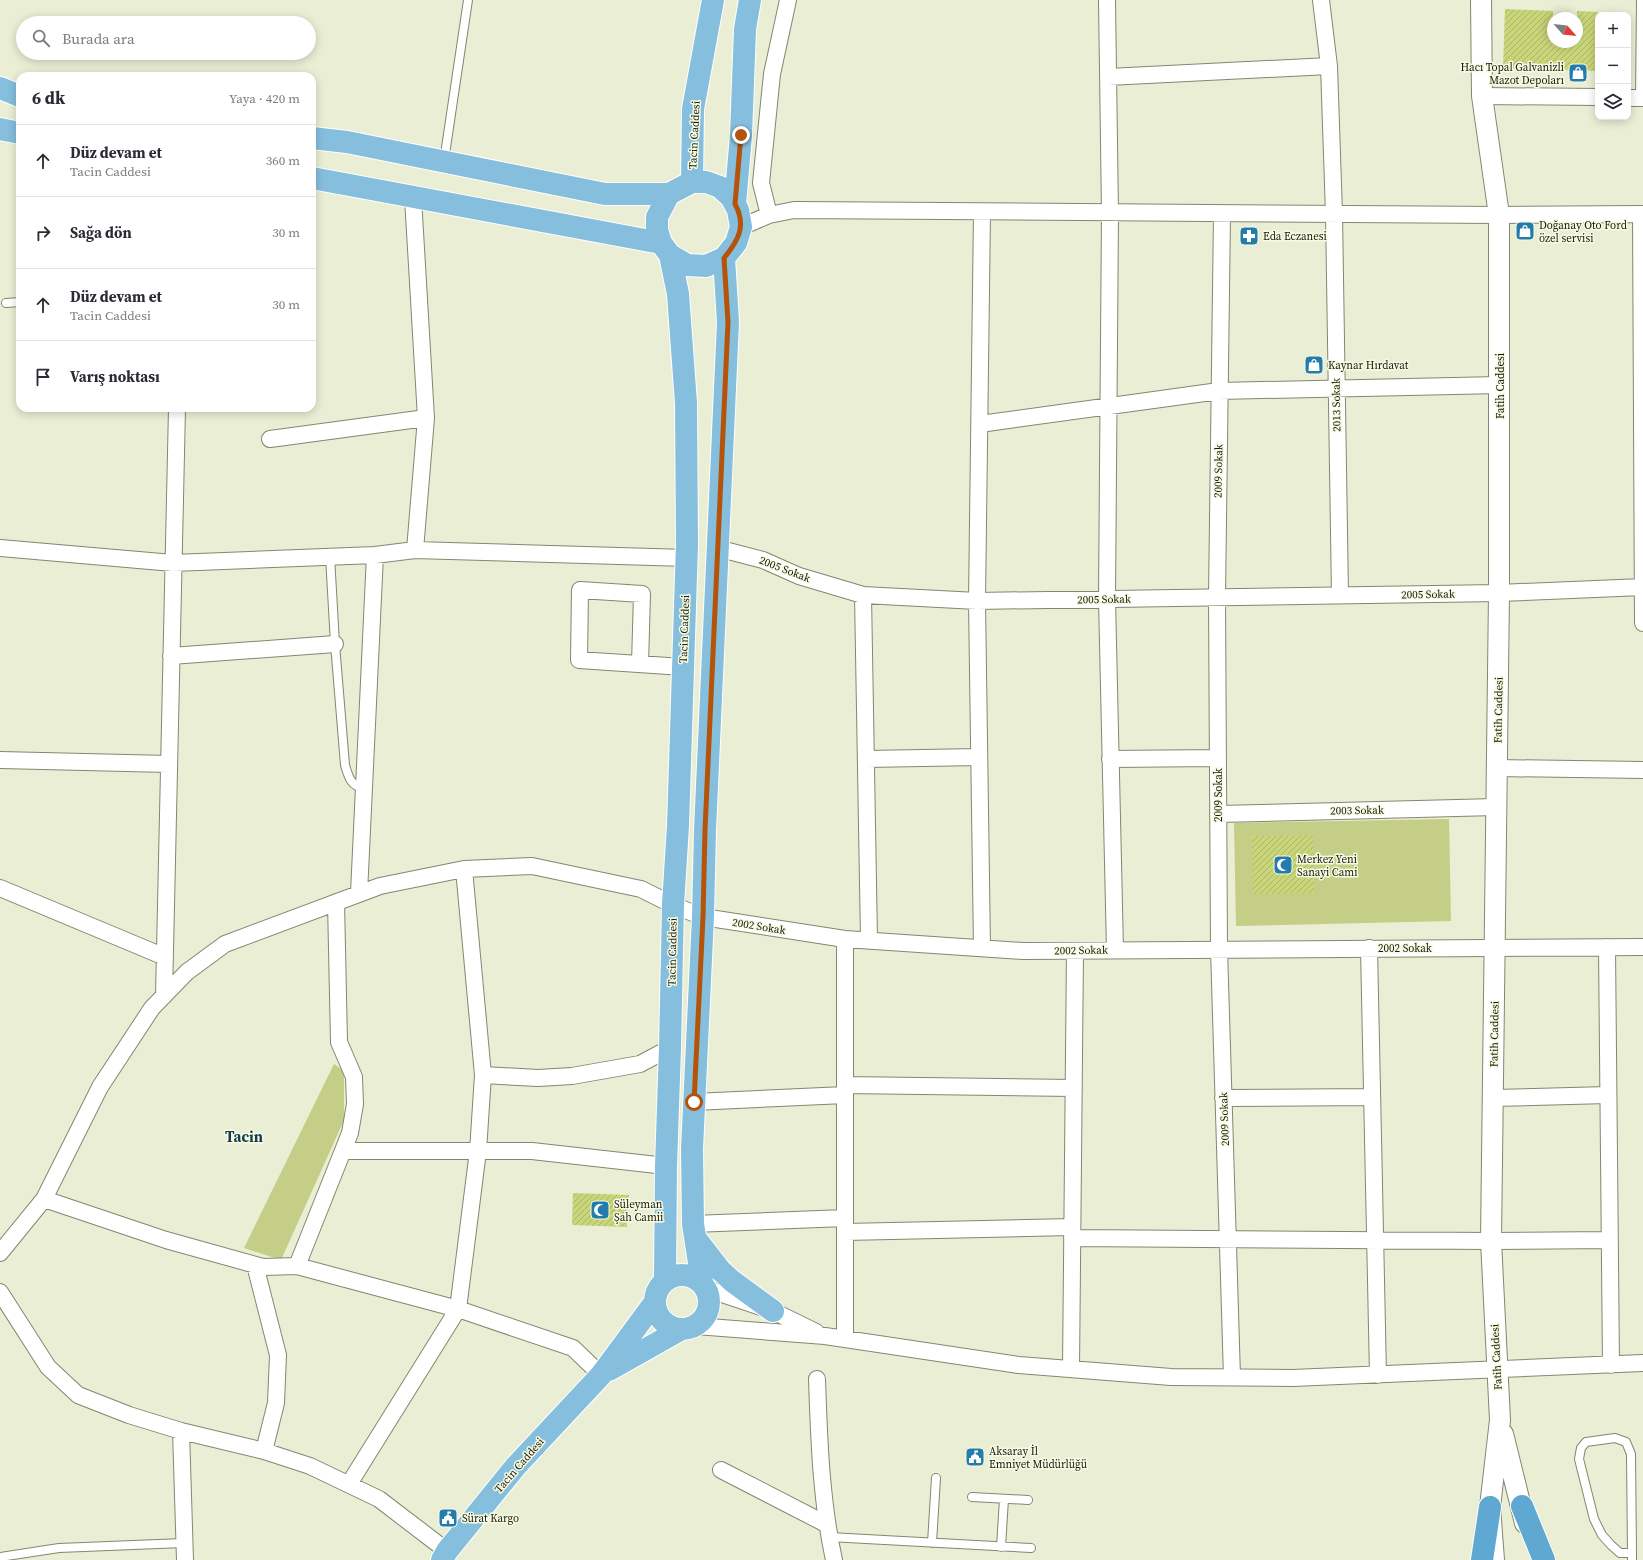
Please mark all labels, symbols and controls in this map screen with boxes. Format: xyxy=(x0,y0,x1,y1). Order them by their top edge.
north arrow xyxy=(1547,12,1583,48)
map controls xyxy=(1595,12,1631,120)
button: + xyxy=(1595,12,1631,48)
search box xyxy=(16,16,316,60)
icon: search xyxy=(30,27,52,49)
text: Burada ara xyxy=(62,28,135,49)
button: − xyxy=(1595,48,1631,84)
place label: Hacı Topal Galvanizli Mazot Depoları xyxy=(1461,60,1564,88)
shop icon: Hacı Topal Galvanizli Mazot Depoları xyxy=(1567,62,1589,84)
button: layers xyxy=(1595,84,1631,120)
text: 6 dk xyxy=(32,86,65,110)
text: Yaya · 420 m xyxy=(229,90,300,107)
street label: Tacin Caddesi xyxy=(685,101,704,170)
route end xyxy=(732,126,750,144)
text: Düz devam et xyxy=(70,142,162,163)
icon: ahead xyxy=(32,150,54,172)
text: 360 m xyxy=(266,152,300,169)
text: Tacin Caddesi xyxy=(70,163,151,180)
place label: Doğanay Oto Ford özel servisi xyxy=(1539,218,1628,246)
shop icon: Doğanay Oto Ford özel servisi xyxy=(1514,220,1536,242)
icon: right xyxy=(32,222,54,244)
text: Sağa dön xyxy=(70,222,132,243)
text: 30 m xyxy=(272,224,300,241)
pharmacy icon: Eda Eczanesi xyxy=(1238,225,1260,247)
place label: Eda Eczanesi xyxy=(1263,229,1327,244)
text: Düz devam et xyxy=(70,286,162,307)
icon: ahead xyxy=(32,294,54,316)
text: 30 m xyxy=(272,296,300,313)
text: Tacin Caddesi xyxy=(70,307,151,324)
street label: Fatih Caddesi xyxy=(1493,353,1508,419)
shop icon: Kaynar Hırdavat xyxy=(1303,354,1325,376)
place label: Kaynar Hırdavat xyxy=(1328,358,1409,373)
icon: arrive xyxy=(32,366,54,388)
text: Varış noktası xyxy=(70,366,160,387)
street label: 2013 Sokak xyxy=(1329,377,1344,432)
street label: 2009 Sokak xyxy=(1211,443,1226,498)
street label: 2005 Sokak xyxy=(757,553,814,586)
street label: 2005 Sokak xyxy=(1401,587,1456,602)
street label: 2005 Sokak xyxy=(1077,592,1132,607)
street label: Tacin Caddesi xyxy=(676,595,693,663)
street label: Fatih Caddesi xyxy=(1490,677,1507,743)
street label: 2009 Sokak xyxy=(1211,767,1226,822)
street label: 2003 Sokak xyxy=(1330,803,1385,818)
place label: Merkez Yeni Sanayi Cami xyxy=(1297,852,1357,880)
mosque icon: Merkez Yeni Sanayi Cami xyxy=(1272,854,1294,876)
street label: 2002 Sokak xyxy=(731,915,788,938)
street label: Tacin Caddesi xyxy=(664,918,681,986)
street label: 2002 Sokak xyxy=(1378,941,1433,956)
street label: 2002 Sokak xyxy=(1054,943,1109,958)
street label: Fatih Caddesi xyxy=(1486,1001,1503,1067)
street label: 2009 Sokak xyxy=(1216,1091,1233,1146)
route start xyxy=(685,1093,703,1111)
district label: Tacin xyxy=(225,1126,263,1147)
place label: Süleyman Şah Camii xyxy=(614,1197,663,1225)
mosque icon: Süleyman Şah Camii xyxy=(589,1199,611,1221)
street label: Fatih Caddesi xyxy=(1487,1324,1506,1390)
street label: Tacin Caddesi xyxy=(491,1435,547,1496)
place label: Aksaray İl Emniyet Müdürlüğü xyxy=(989,1444,1088,1472)
public building icon: Aksaray İl Emniyet Müdürlüğü xyxy=(964,1446,986,1468)
public building icon: Sürat Kargo xyxy=(437,1507,459,1529)
place label: Sürat Kargo xyxy=(462,1511,519,1526)

